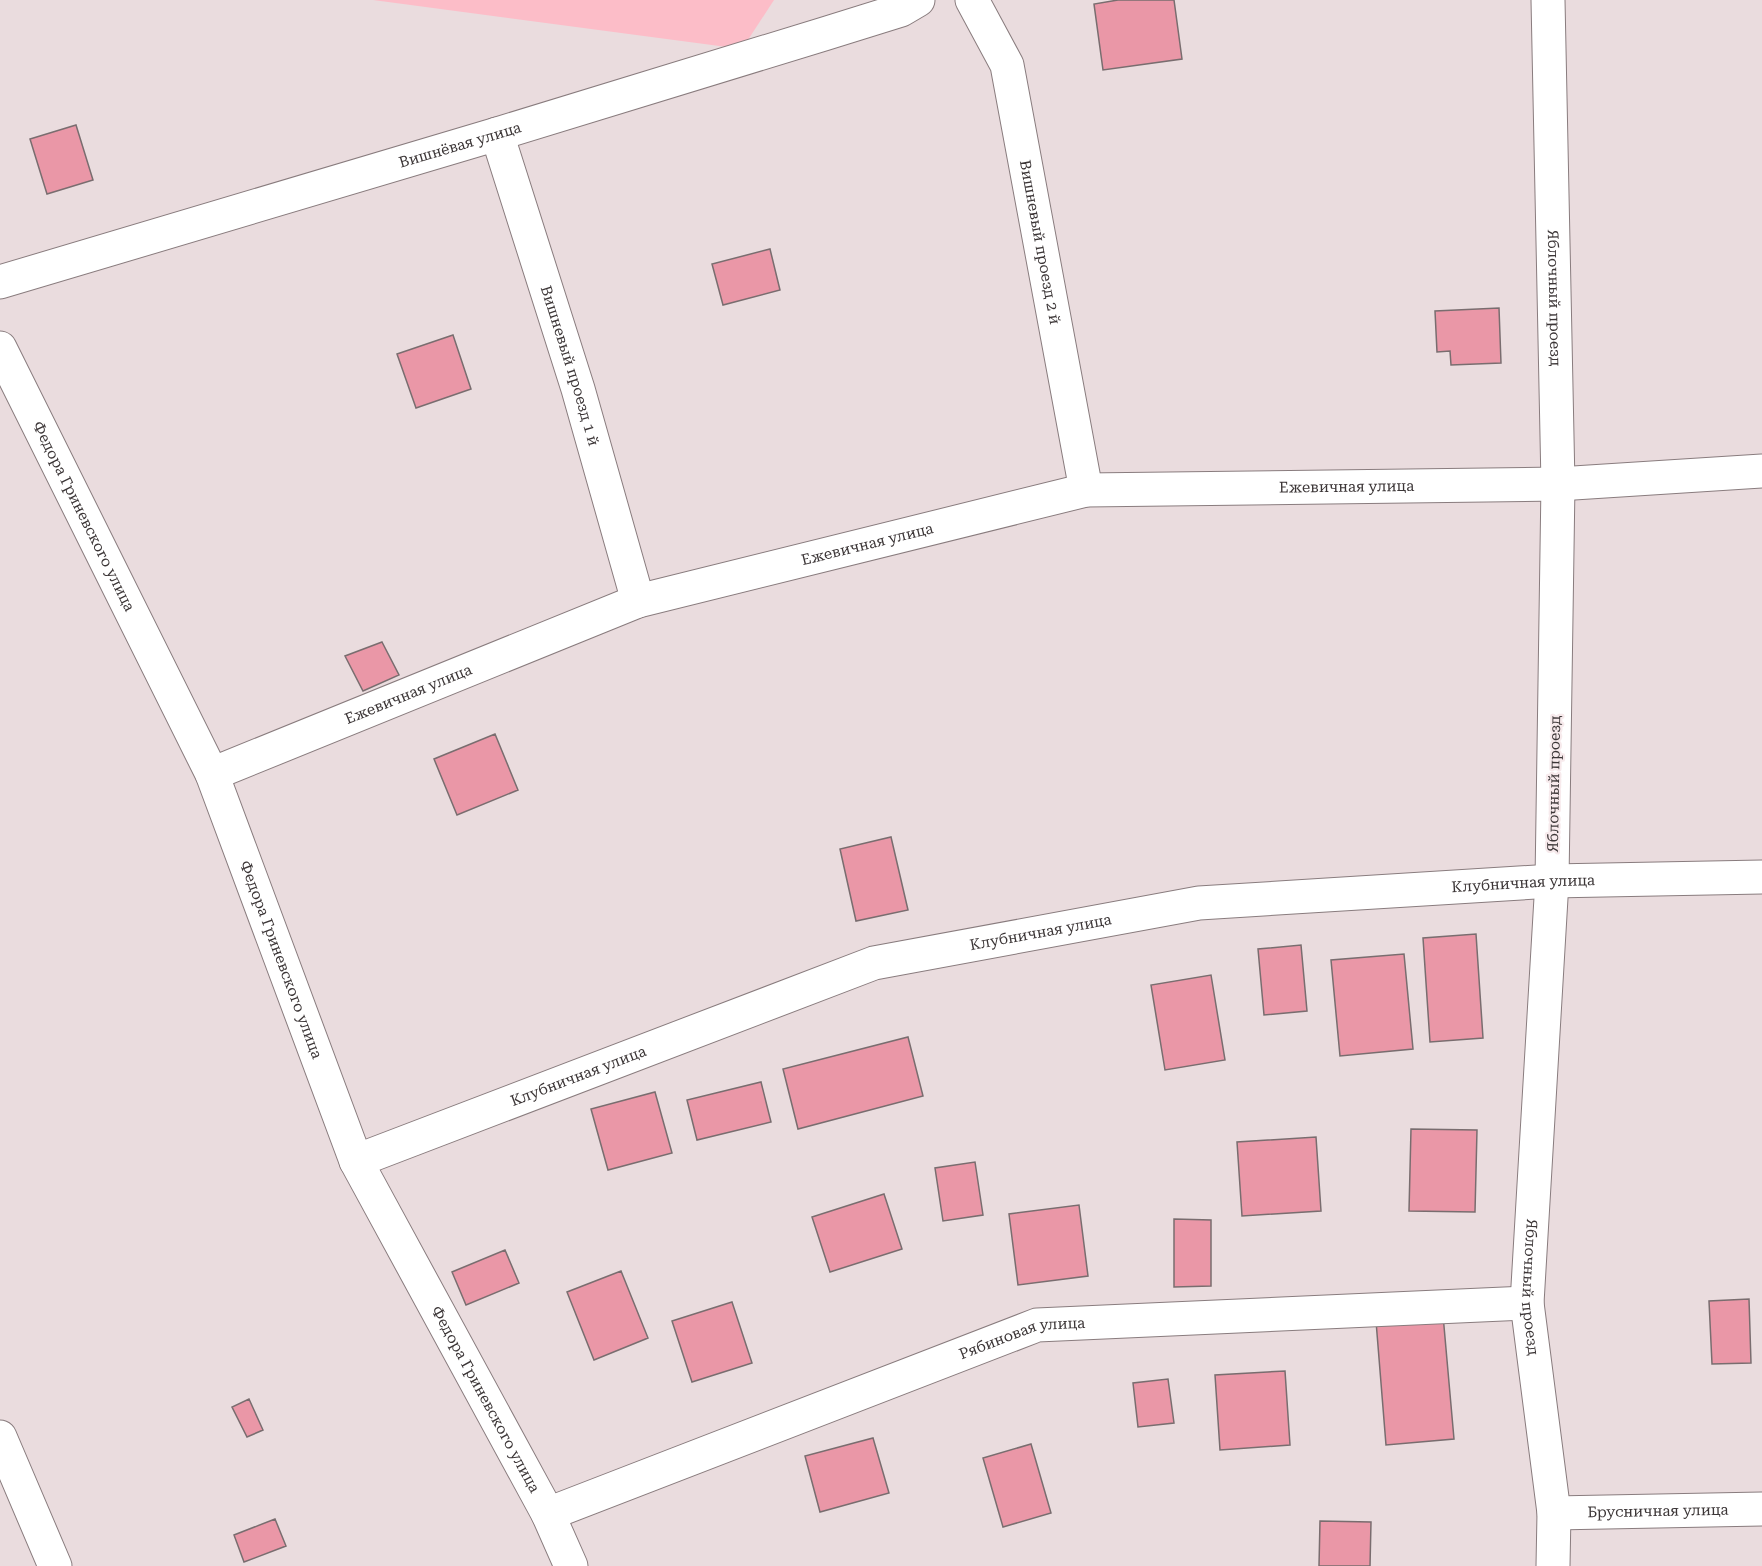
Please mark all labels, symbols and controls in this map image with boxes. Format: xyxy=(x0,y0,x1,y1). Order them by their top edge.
street label: Вишнёвая улица xyxy=(397,118,523,172)
street label: Вишневый проезд 2 й xyxy=(1016,159,1064,326)
street label: Яблочный проезд xyxy=(1544,229,1565,367)
street label: Вишневый проезд 1 й xyxy=(537,283,603,448)
street label: Федора Гриневского улица xyxy=(29,418,139,614)
street label: Ежевичная улица xyxy=(1279,477,1414,497)
street label: Ежевичная улица xyxy=(799,519,935,569)
street label: Ежевичная улица xyxy=(342,660,474,728)
street label: Яблочный проезд xyxy=(1544,715,1564,853)
street label: Федора Гриневского улица xyxy=(236,858,326,1061)
street label: Клубничная улица xyxy=(1451,871,1595,896)
street label: Клубничная улица xyxy=(968,910,1113,954)
street label: Клубничная улица xyxy=(508,1042,649,1110)
street label: Яблочный проезд xyxy=(1518,1218,1543,1357)
street label: Федора Гриневского улица xyxy=(428,1303,544,1496)
street label: Рябиновая улица xyxy=(957,1314,1086,1363)
street label: Брусничная улица xyxy=(1587,1501,1729,1521)

